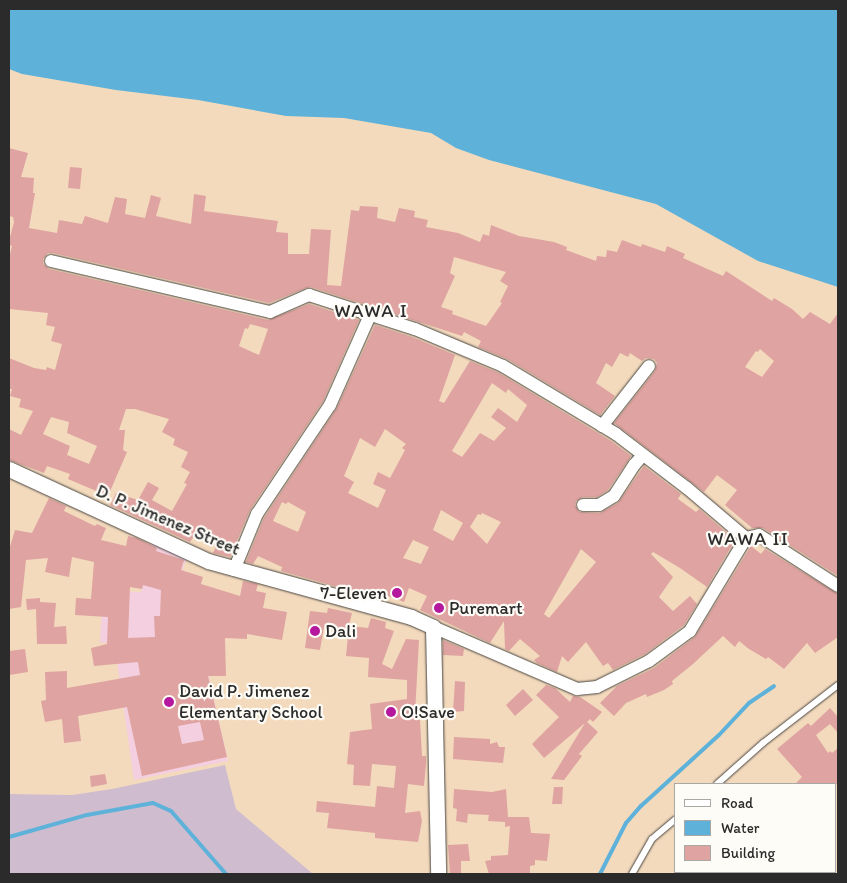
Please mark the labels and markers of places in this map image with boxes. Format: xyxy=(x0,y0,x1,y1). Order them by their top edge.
place label: 7-Eleven xyxy=(320,582,387,604)
marker: 7-Eleven xyxy=(391,587,403,599)
place label: Puremart xyxy=(449,597,523,619)
marker: Puremart xyxy=(433,602,445,614)
place label: Dali xyxy=(325,620,356,642)
marker: Dali xyxy=(309,625,321,637)
place label: David P. Jimenez Elementary School xyxy=(179,681,323,724)
marker: David P. Jimenez Elementary School xyxy=(163,696,175,708)
place label: O!Save xyxy=(401,701,455,723)
marker: O!Save xyxy=(385,706,397,718)

